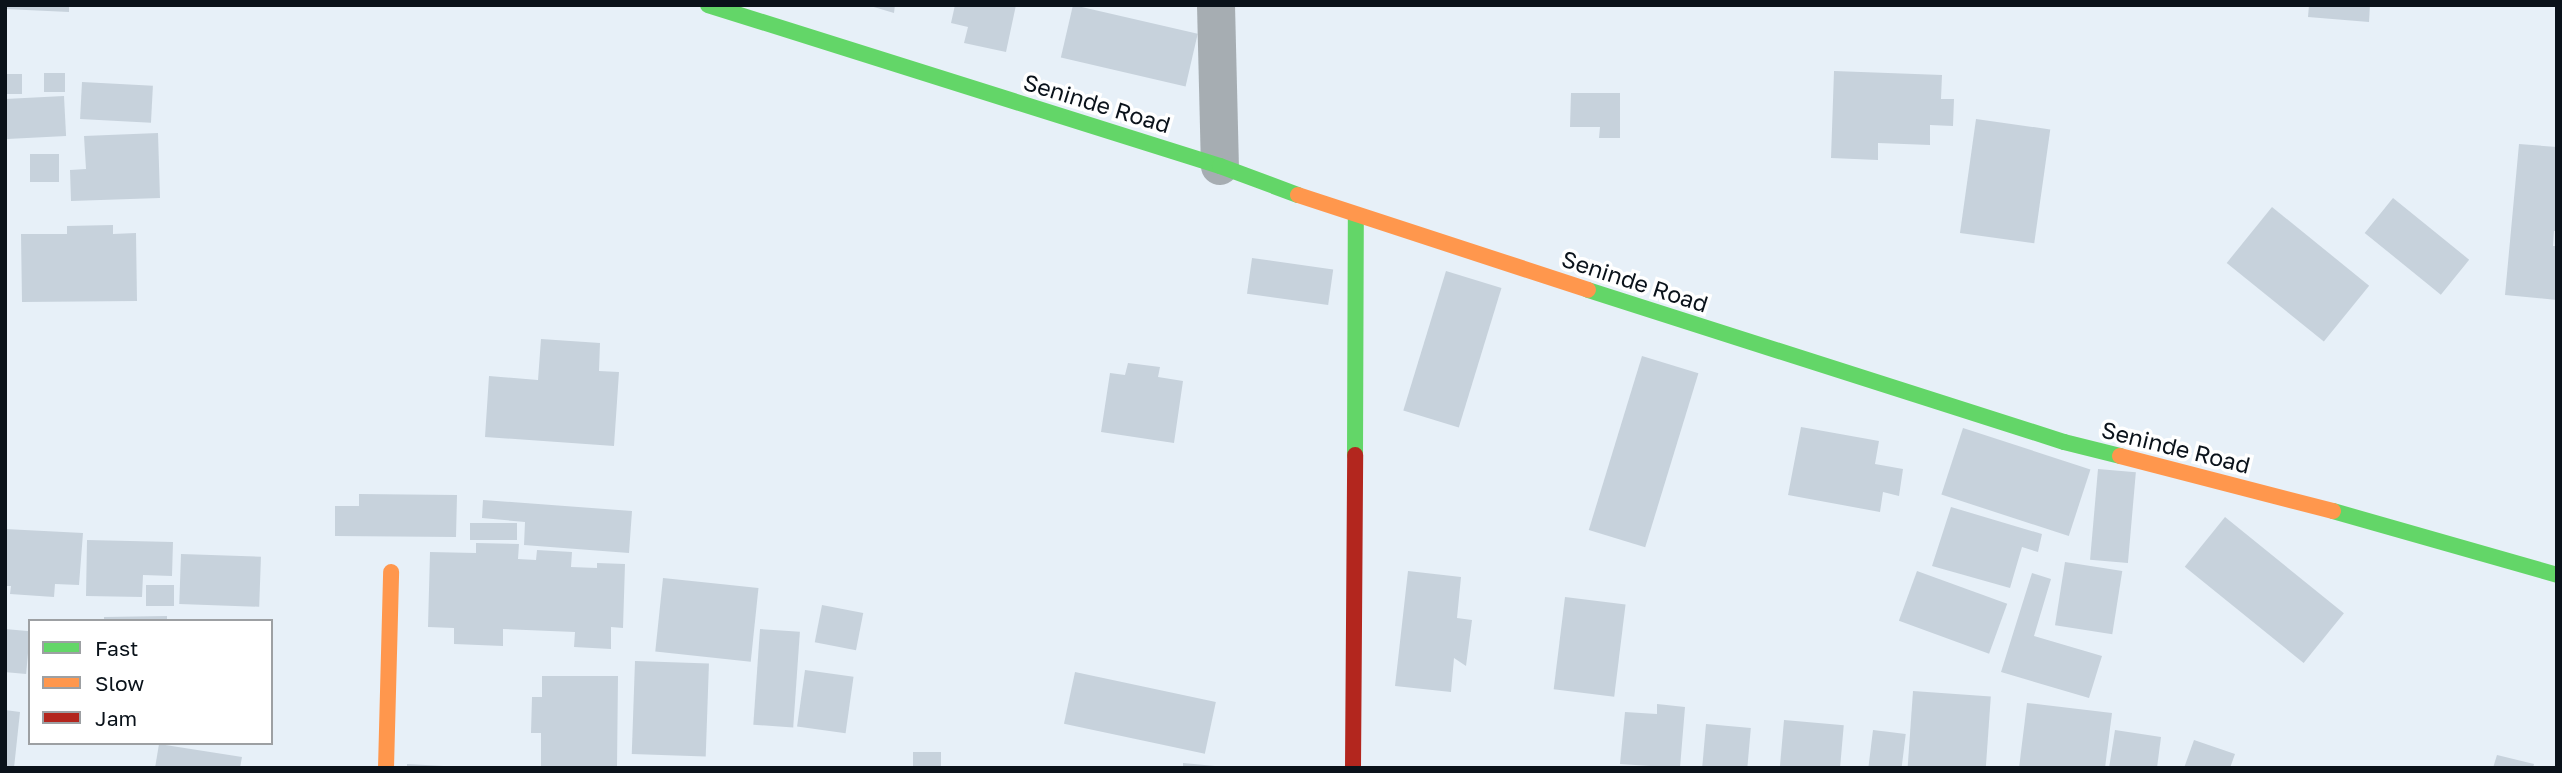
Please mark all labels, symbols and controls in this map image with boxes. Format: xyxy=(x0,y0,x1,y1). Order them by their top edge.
street label: Seninde Road xyxy=(1020,68,1174,138)
street label: Seninde Road xyxy=(1558,244,1712,318)
street label: Seninde Road xyxy=(2099,415,2253,479)
legend xyxy=(28,619,273,745)
text: Fast xyxy=(95,635,138,661)
text: Slow xyxy=(95,670,144,696)
text: Jam xyxy=(95,705,137,731)

